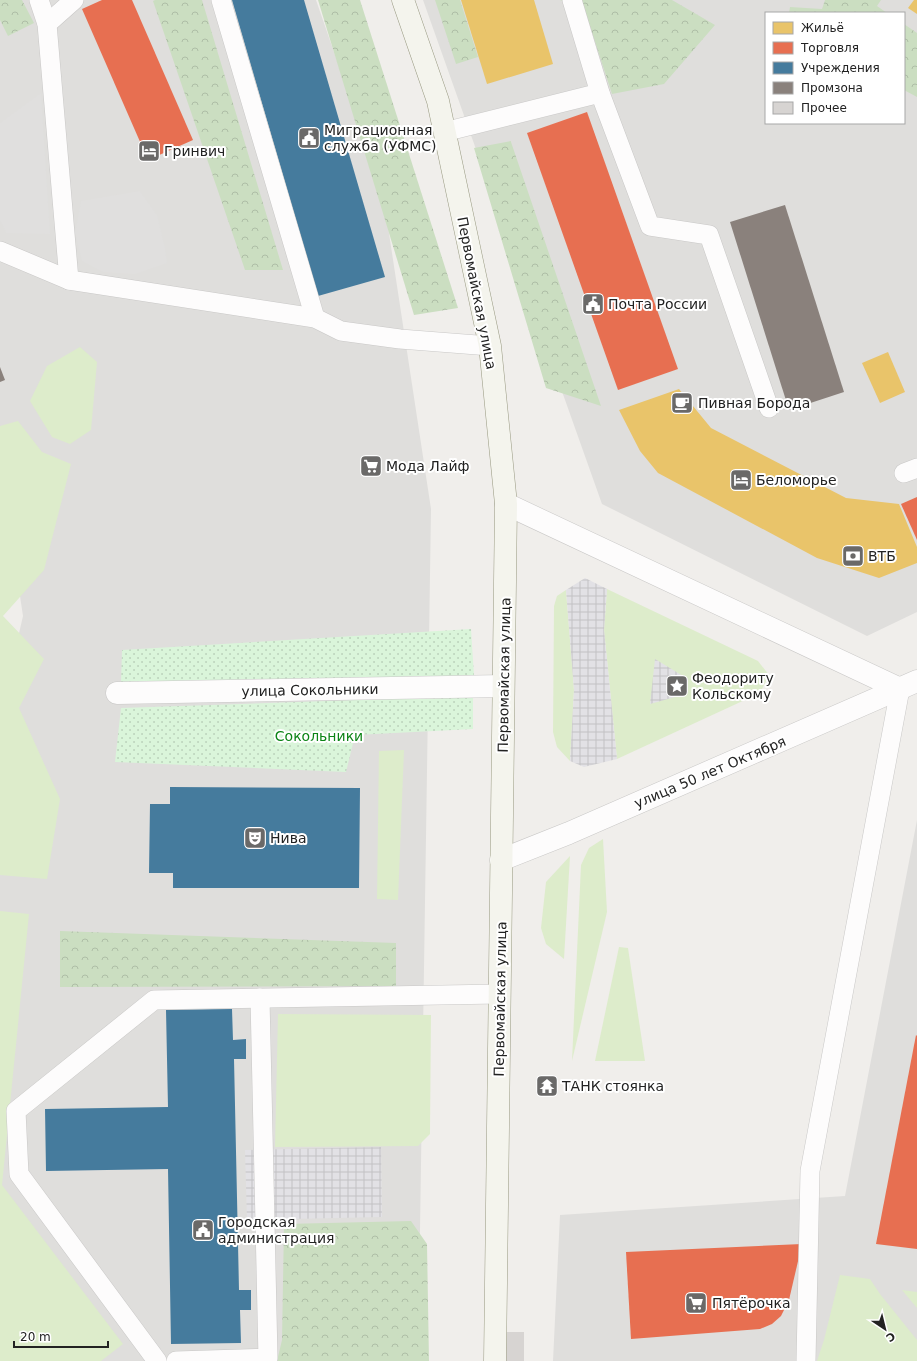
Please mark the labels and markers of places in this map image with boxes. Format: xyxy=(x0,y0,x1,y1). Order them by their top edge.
place label: Миграционная служба (УФМС) xyxy=(324,122,437,154)
public building icon: Миграционная служба (УФМС) xyxy=(296,125,322,151)
hotel icon: Гринвич xyxy=(136,138,162,164)
place label: Гринвич xyxy=(164,143,225,159)
public building icon: Почта России xyxy=(580,291,606,317)
place label: Почта России xyxy=(608,296,707,312)
cafe icon: Пивная Борода xyxy=(669,390,695,416)
place label: Пивная Борода xyxy=(698,395,810,411)
supermarket icon: Мода Лайф xyxy=(358,453,384,479)
place label: Мода Лайф xyxy=(386,458,470,474)
hotel icon: Беломорье xyxy=(728,467,754,493)
place label: Беломорье xyxy=(756,472,837,488)
bank icon: ВТБ xyxy=(840,543,866,569)
place label: ВТБ xyxy=(868,548,896,564)
place label: Феодориту Кольскому xyxy=(692,670,774,702)
place icon: Феодориту Кольскому xyxy=(664,673,690,699)
theatre icon: Нива xyxy=(242,825,268,851)
place label: Нива xyxy=(270,830,306,846)
temple icon: ТАНК стоянка xyxy=(534,1073,560,1099)
place label: ТАНК стоянка xyxy=(561,1078,664,1094)
place label: Городская администрация xyxy=(218,1214,335,1246)
public building icon: Городская администрация xyxy=(190,1217,216,1243)
supermarket icon: Пятёрочка xyxy=(683,1290,709,1316)
place label: Пятёрочка xyxy=(712,1295,790,1311)

